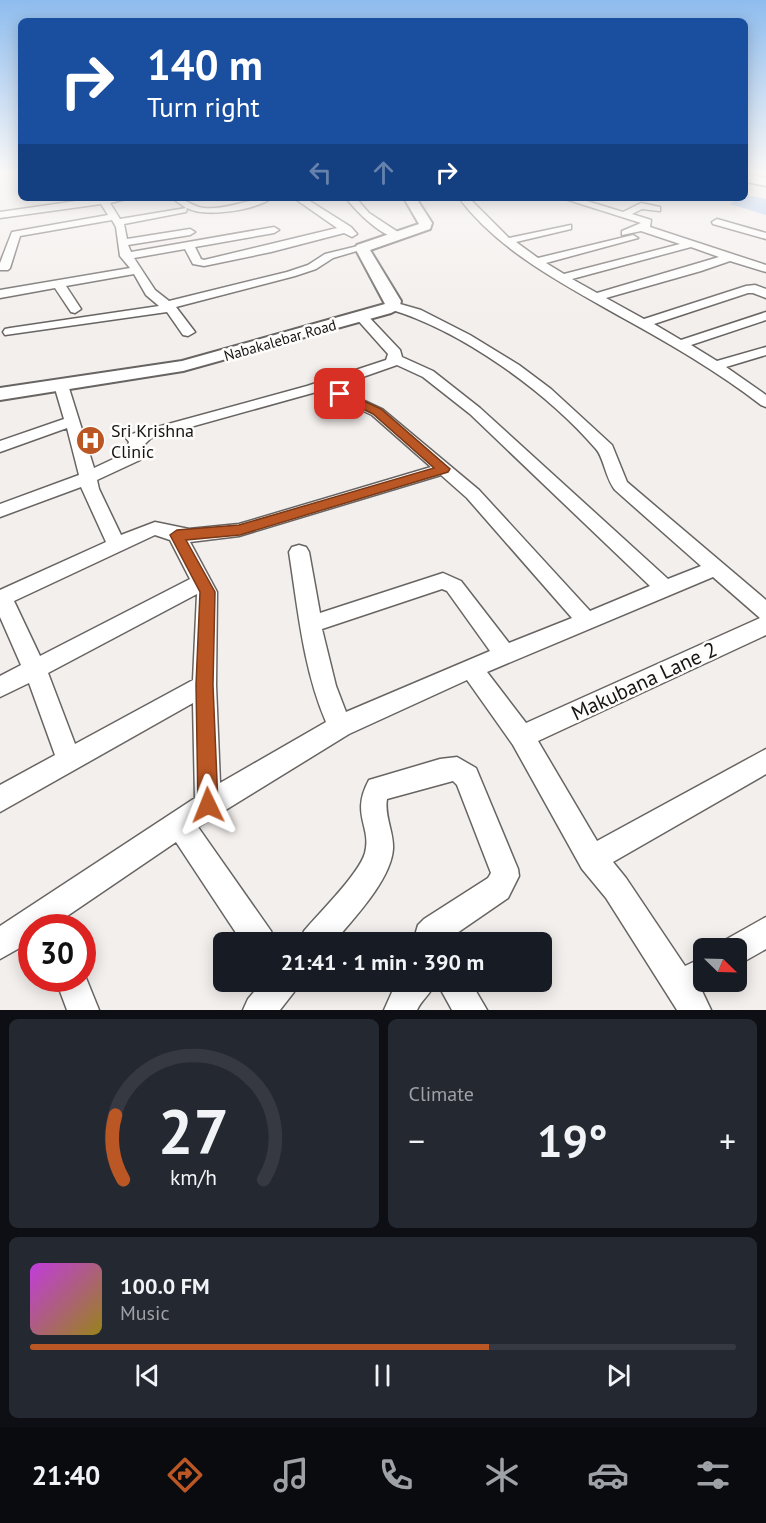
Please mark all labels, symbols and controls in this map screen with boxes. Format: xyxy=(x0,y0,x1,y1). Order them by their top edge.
text: 140 m xyxy=(147,37,263,92)
icon: right xyxy=(48,42,126,120)
text: Turn right xyxy=(147,90,260,124)
icon: left xyxy=(304,156,337,189)
icon: ahead xyxy=(367,156,400,189)
icon: right xyxy=(430,156,463,189)
street label: Nabakalebar Road xyxy=(222,315,338,365)
pin xyxy=(314,368,365,419)
icon: arrive xyxy=(323,377,356,410)
place label: Sri Krishna Clinic xyxy=(111,419,194,463)
hospital icon: Sri Krishna Clinic xyxy=(74,424,106,456)
street label: Makubana Lane 2 xyxy=(567,635,721,727)
position arrow xyxy=(176,773,240,837)
speed limit sign: 30 xyxy=(18,914,96,992)
north arrow xyxy=(693,938,747,992)
map controls xyxy=(693,938,747,992)
text: 21:41 · 1 min · 390 m xyxy=(281,948,484,976)
text: Climate xyxy=(409,1081,474,1107)
text: 27 xyxy=(158,1090,229,1171)
text: 19° xyxy=(537,1111,608,1169)
text: − xyxy=(409,1119,425,1162)
text: + xyxy=(719,1119,736,1162)
text: km/h xyxy=(170,1164,217,1192)
text: 100.0 FM xyxy=(120,1272,210,1300)
text: Music xyxy=(120,1300,169,1326)
icon: previous xyxy=(131,1359,164,1392)
icon: pause xyxy=(366,1359,399,1392)
icon: next xyxy=(602,1359,635,1392)
icon: directions xyxy=(164,1454,206,1496)
icon: music xyxy=(270,1454,312,1496)
icon: phone xyxy=(375,1454,417,1496)
icon: climate xyxy=(481,1454,523,1496)
icon: car xyxy=(587,1454,629,1496)
icon: filters xyxy=(692,1454,734,1496)
text: 21:40 xyxy=(32,1458,100,1492)

